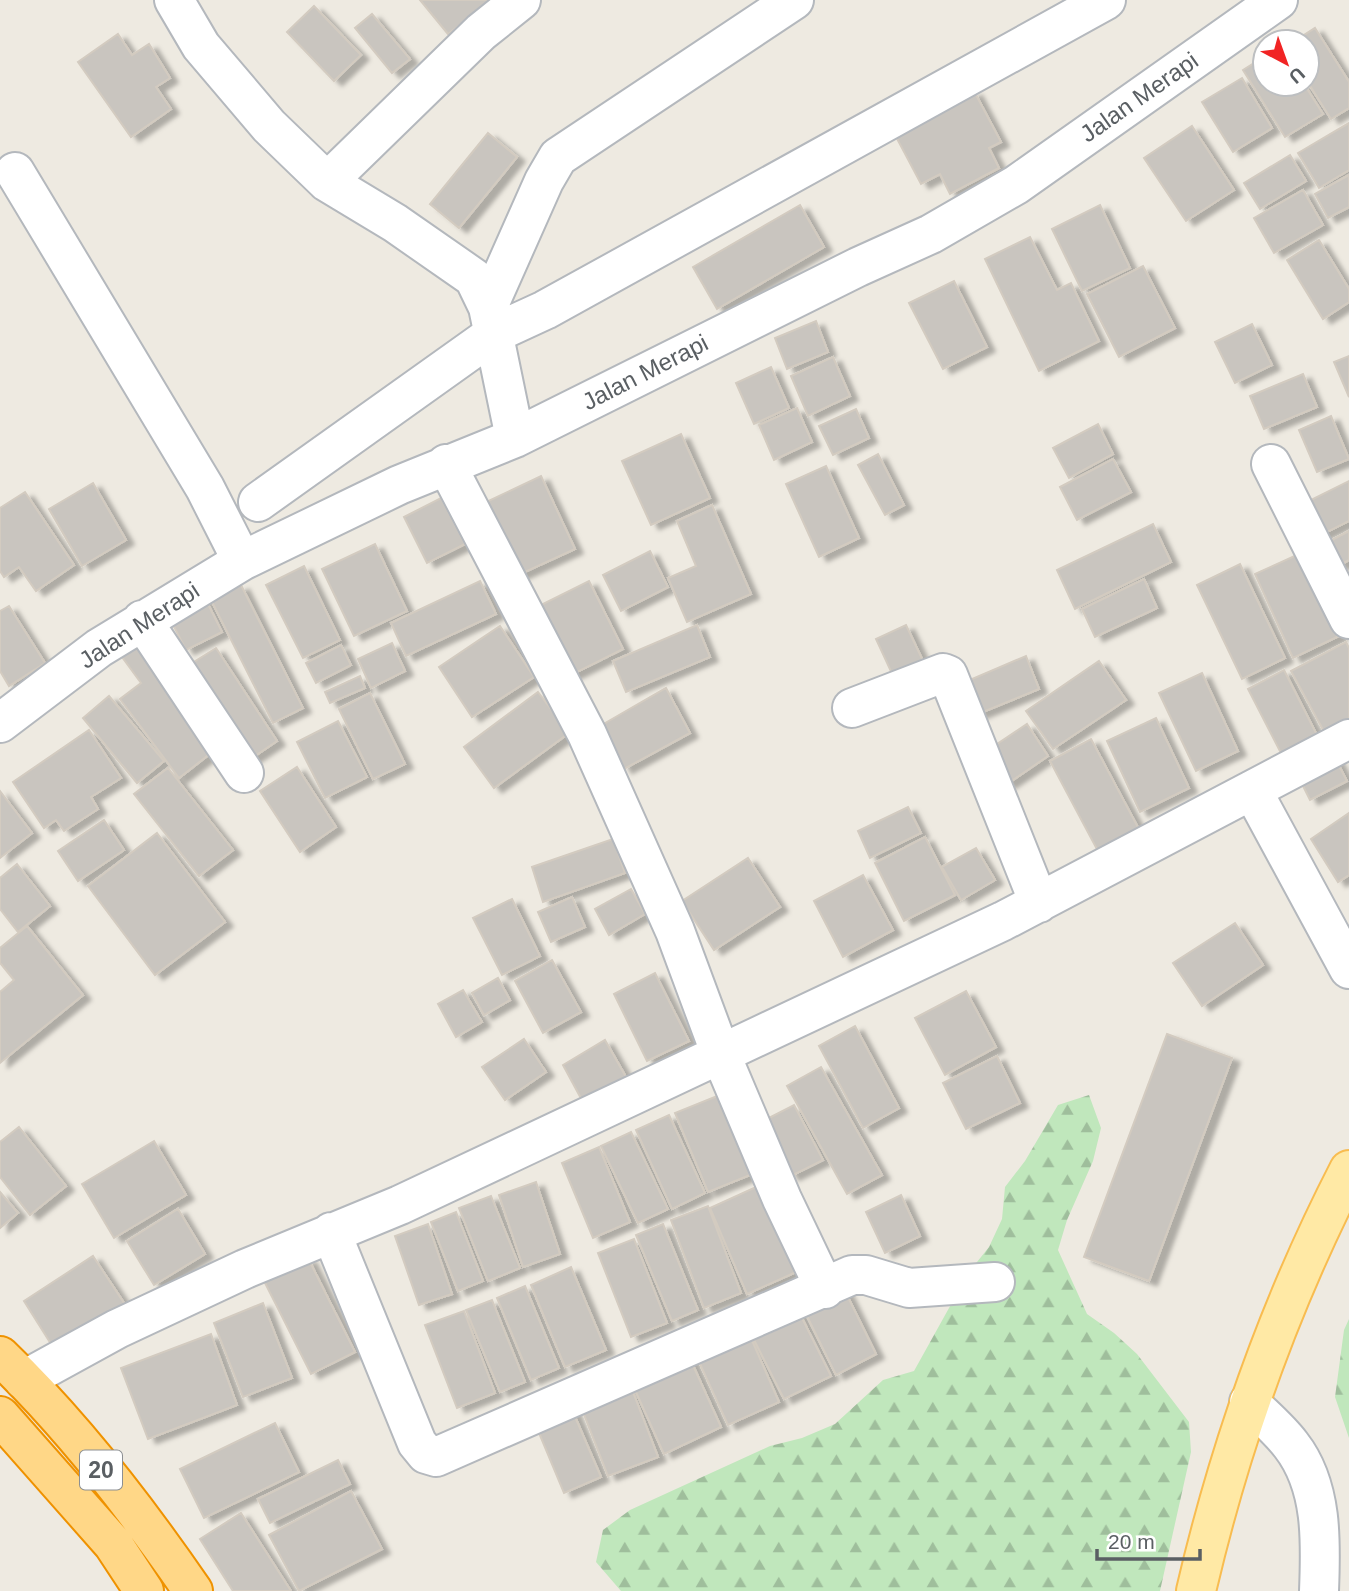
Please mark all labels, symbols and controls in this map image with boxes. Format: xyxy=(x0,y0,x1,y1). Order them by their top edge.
north arrow xyxy=(1251,28,1321,98)
street label: Jalan Merapi xyxy=(1075,47,1203,147)
text: U xyxy=(1285,63,1309,88)
street label: Jalan Merapi xyxy=(578,329,712,415)
street label: Jalan Merapi xyxy=(74,576,204,674)
road number: 20 xyxy=(80,1450,122,1490)
scale bar xyxy=(1097,1518,1200,1562)
text: 20 m xyxy=(1108,1530,1155,1553)

